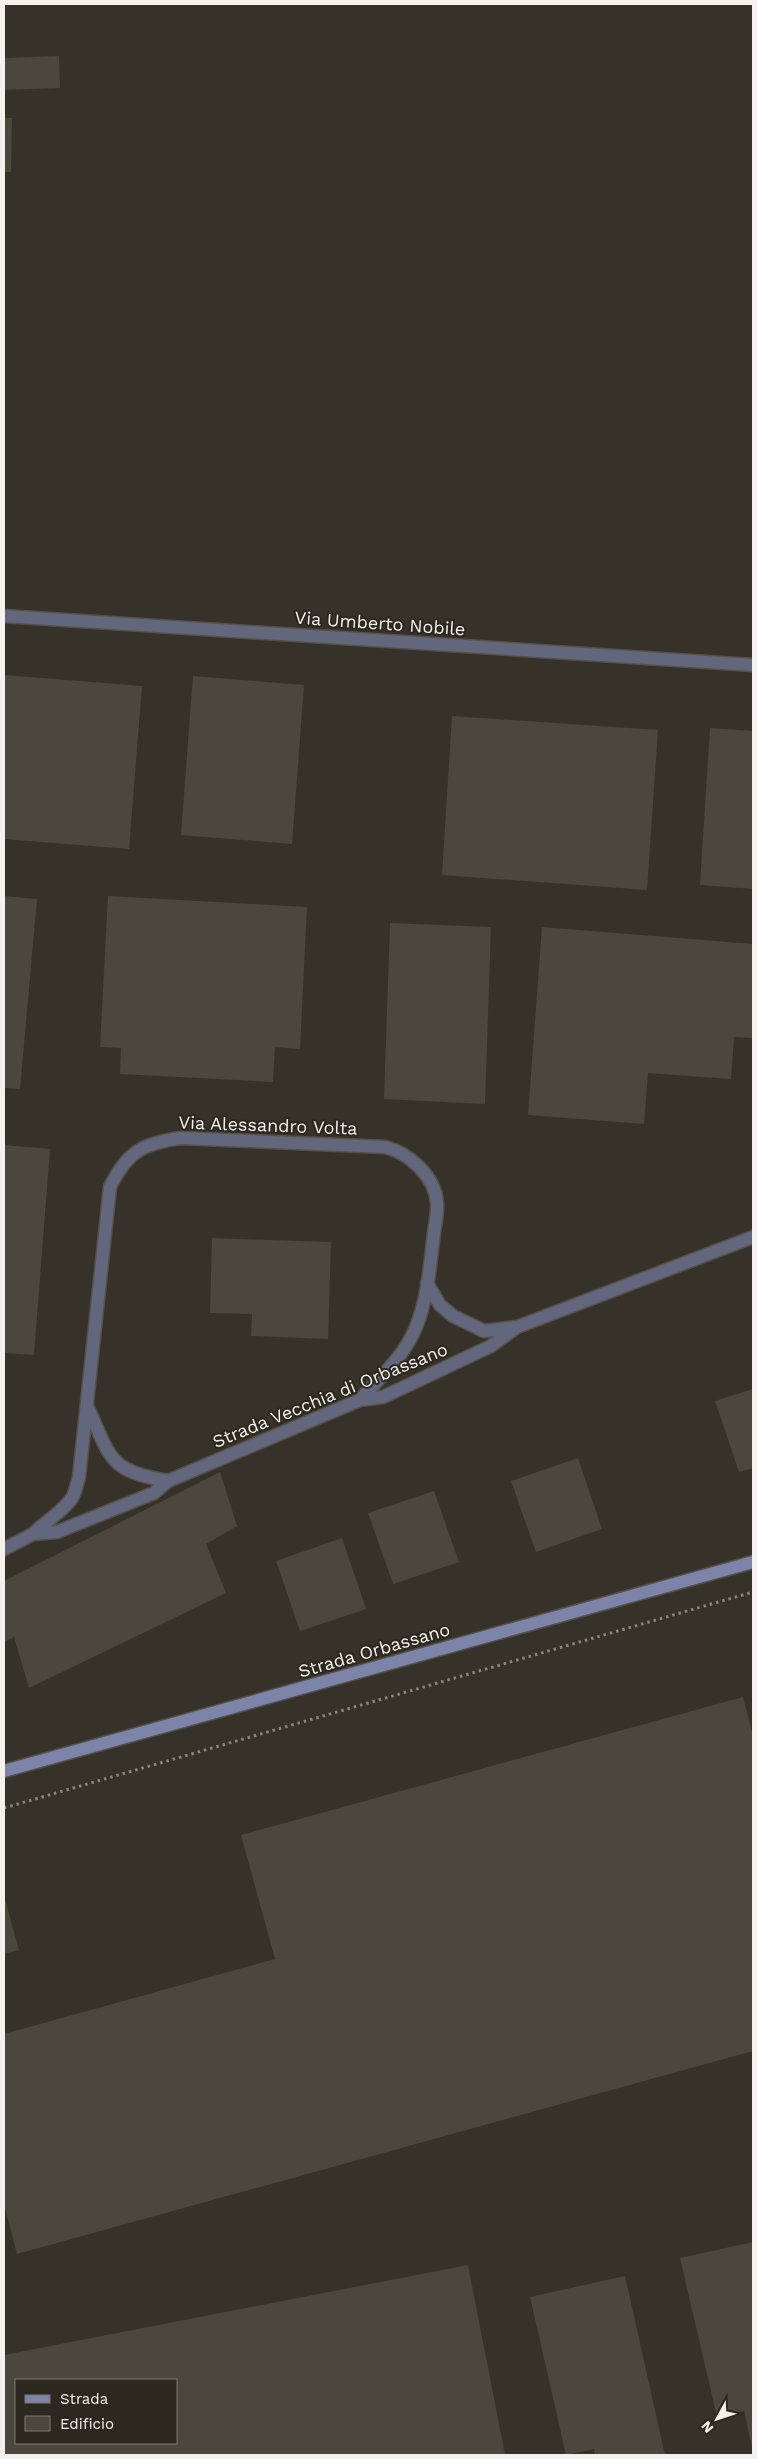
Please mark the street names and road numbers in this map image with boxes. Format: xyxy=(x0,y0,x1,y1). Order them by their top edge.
street label: Via Umberto Nobile xyxy=(294,607,466,639)
street label: Via Alessandro Volta xyxy=(178,1111,358,1139)
street label: Strada Vecchia di Orbassano xyxy=(209,1338,451,1452)
street label: Strada Orbassano xyxy=(296,1618,452,1682)

